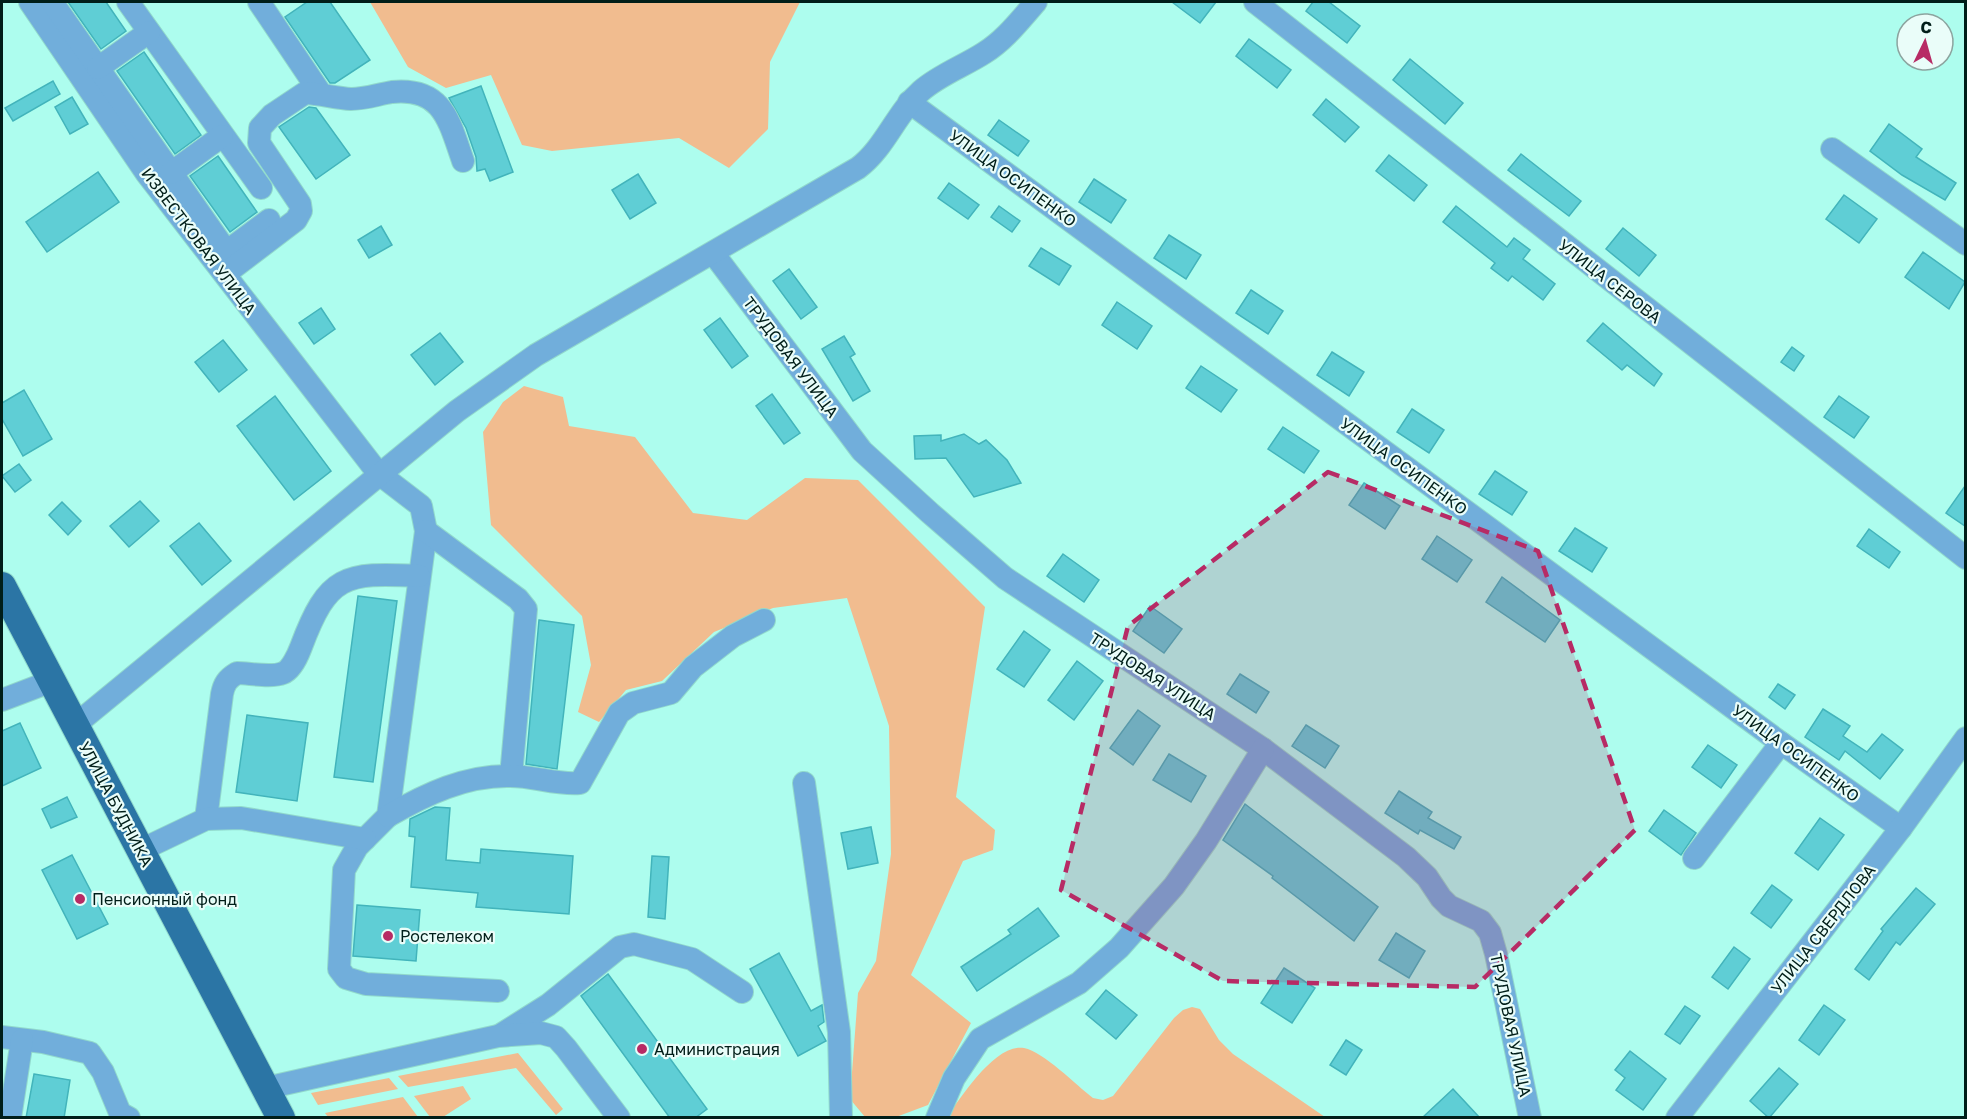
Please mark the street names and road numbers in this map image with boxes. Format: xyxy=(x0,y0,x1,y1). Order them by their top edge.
street label: УЛИЦА ОСИПЕНКО xyxy=(946,125,1080,231)
street label: ИЗВЕСТКОВАЯ УЛИЦА xyxy=(137,164,261,319)
street label: УЛИЦА СЕРОВА xyxy=(1555,235,1666,327)
street label: ТРУДОВАЯ УЛИЦА xyxy=(739,293,843,422)
street label: УЛИЦА ОСИПЕНКО xyxy=(1337,413,1471,519)
street label: ТРУДОВАЯ УЛИЦА xyxy=(1086,628,1220,724)
street label: УЛИЦА ОСИПЕНКО xyxy=(1729,700,1863,806)
street label: УЛИЦА БУДНИКА xyxy=(75,738,158,870)
street label: УЛИЦА СВЕРДЛОВА xyxy=(1766,860,1880,998)
street label: ТРУДОВАЯ УЛИЦА xyxy=(1486,951,1536,1099)

